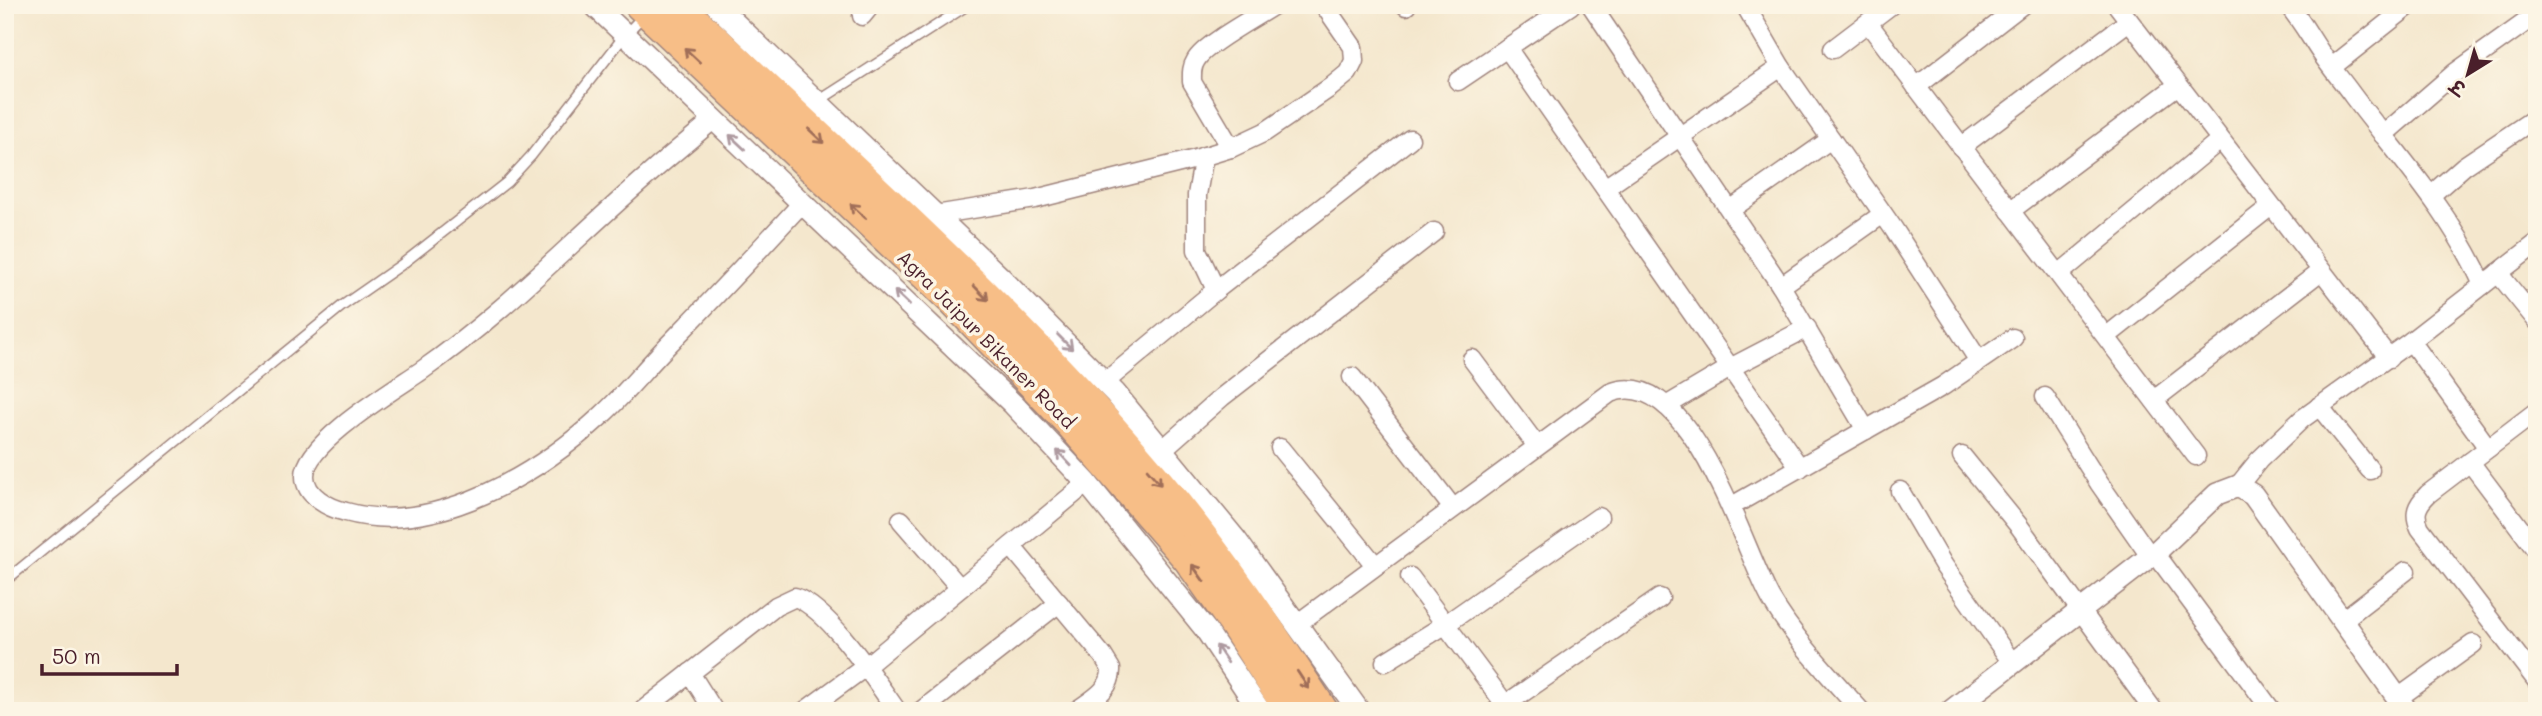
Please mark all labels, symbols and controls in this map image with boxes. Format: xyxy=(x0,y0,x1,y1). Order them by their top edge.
north arrow xyxy=(2434,38,2504,108)
one-way arrow xyxy=(683,47,701,63)
text: उ xyxy=(2443,73,2472,103)
one-way arrow xyxy=(807,128,824,145)
one-way arrow xyxy=(729,133,746,150)
one-way arrow xyxy=(849,203,867,219)
street label: Agra Jaipur Bikaner Road xyxy=(893,245,1081,433)
one-way arrow xyxy=(973,284,990,301)
one-way arrow xyxy=(894,290,911,307)
one-way arrow xyxy=(1056,333,1073,350)
one-way arrow xyxy=(1055,450,1072,467)
one-way arrow xyxy=(1146,467,1162,485)
one-way arrow xyxy=(1191,564,1205,583)
scale bar xyxy=(42,632,177,676)
text: 50 m xyxy=(52,642,101,669)
one-way arrow xyxy=(1215,645,1229,664)
one-way arrow xyxy=(1296,669,1310,689)

